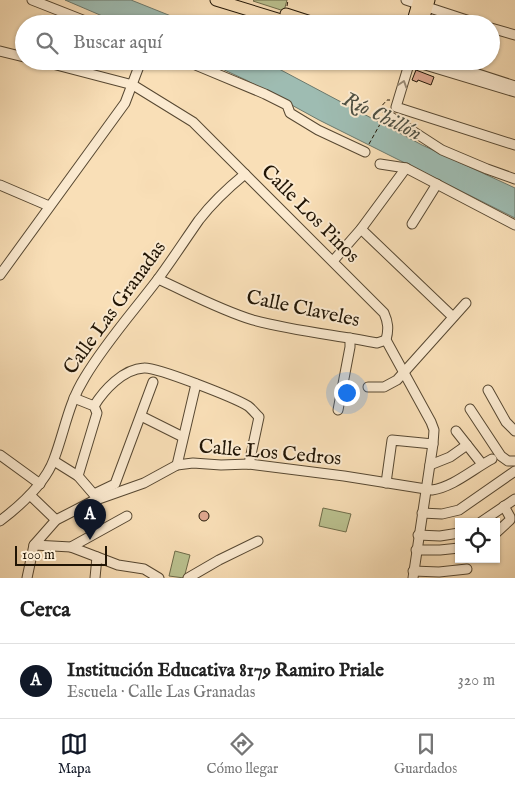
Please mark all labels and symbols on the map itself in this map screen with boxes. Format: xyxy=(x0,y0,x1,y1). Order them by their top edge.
one-way arrow xyxy=(397,81,407,89)
water label: Río Chillón xyxy=(338,86,426,148)
street label: Calle Los Pinos xyxy=(255,159,365,269)
street label: Calle Las Granadas xyxy=(58,236,172,380)
street label: Calle Claveles xyxy=(244,285,362,333)
your location xyxy=(334,380,360,406)
street label: Calle Los Cedros xyxy=(198,434,342,472)
pin: A xyxy=(74,499,106,540)
scale bar xyxy=(15,543,108,566)

